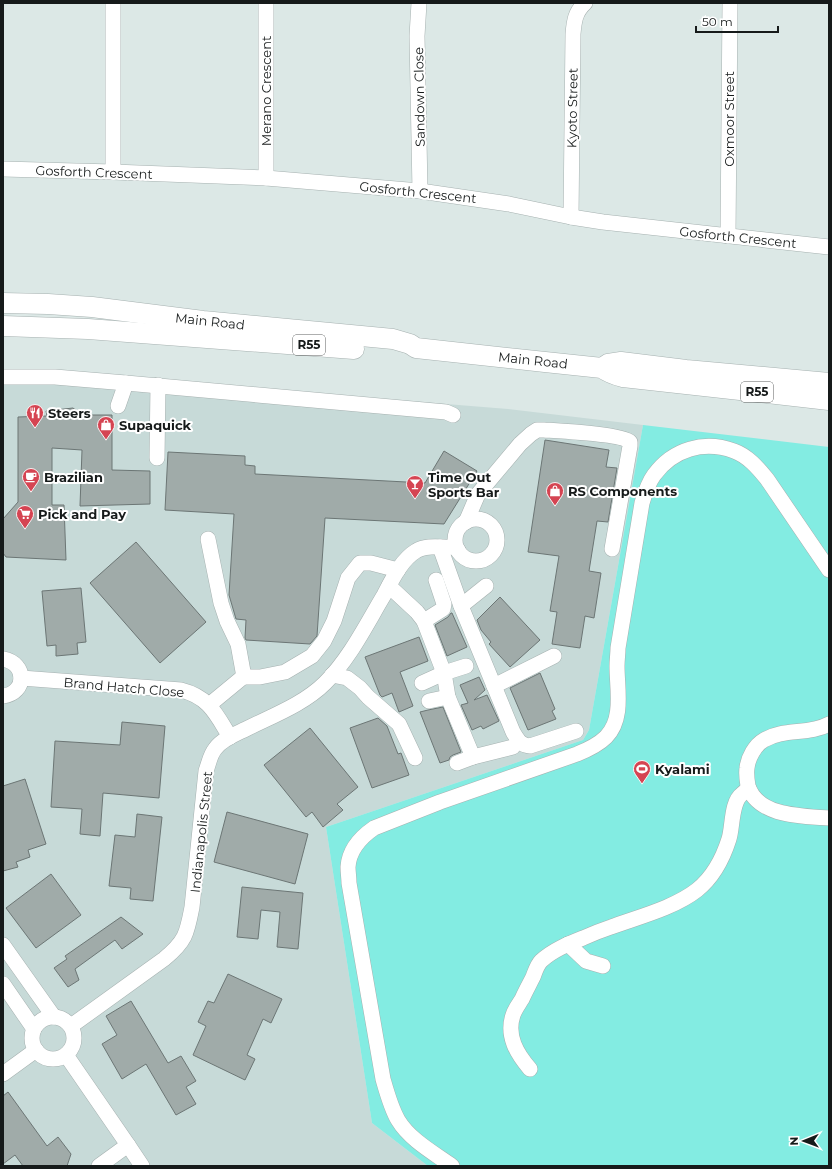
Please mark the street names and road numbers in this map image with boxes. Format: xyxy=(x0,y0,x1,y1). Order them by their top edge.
street label: Merano Crescent xyxy=(258,36,274,146)
street label: Sandown Close xyxy=(410,47,428,147)
street label: Kyoto Street xyxy=(563,68,581,148)
street label: Oxmoor Street xyxy=(721,71,737,167)
street label: Gosforth Crescent xyxy=(35,162,153,182)
street label: Gosforth Crescent xyxy=(359,178,477,206)
street label: Gosforth Crescent xyxy=(679,223,797,251)
street label: Main Road xyxy=(174,309,246,333)
road number: R55 xyxy=(293,335,325,355)
street label: Main Road xyxy=(497,348,569,372)
road number: R55 xyxy=(741,382,773,402)
street label: Brand Hatch Close xyxy=(63,674,185,700)
street label: Indianapolis Street xyxy=(187,770,215,894)

